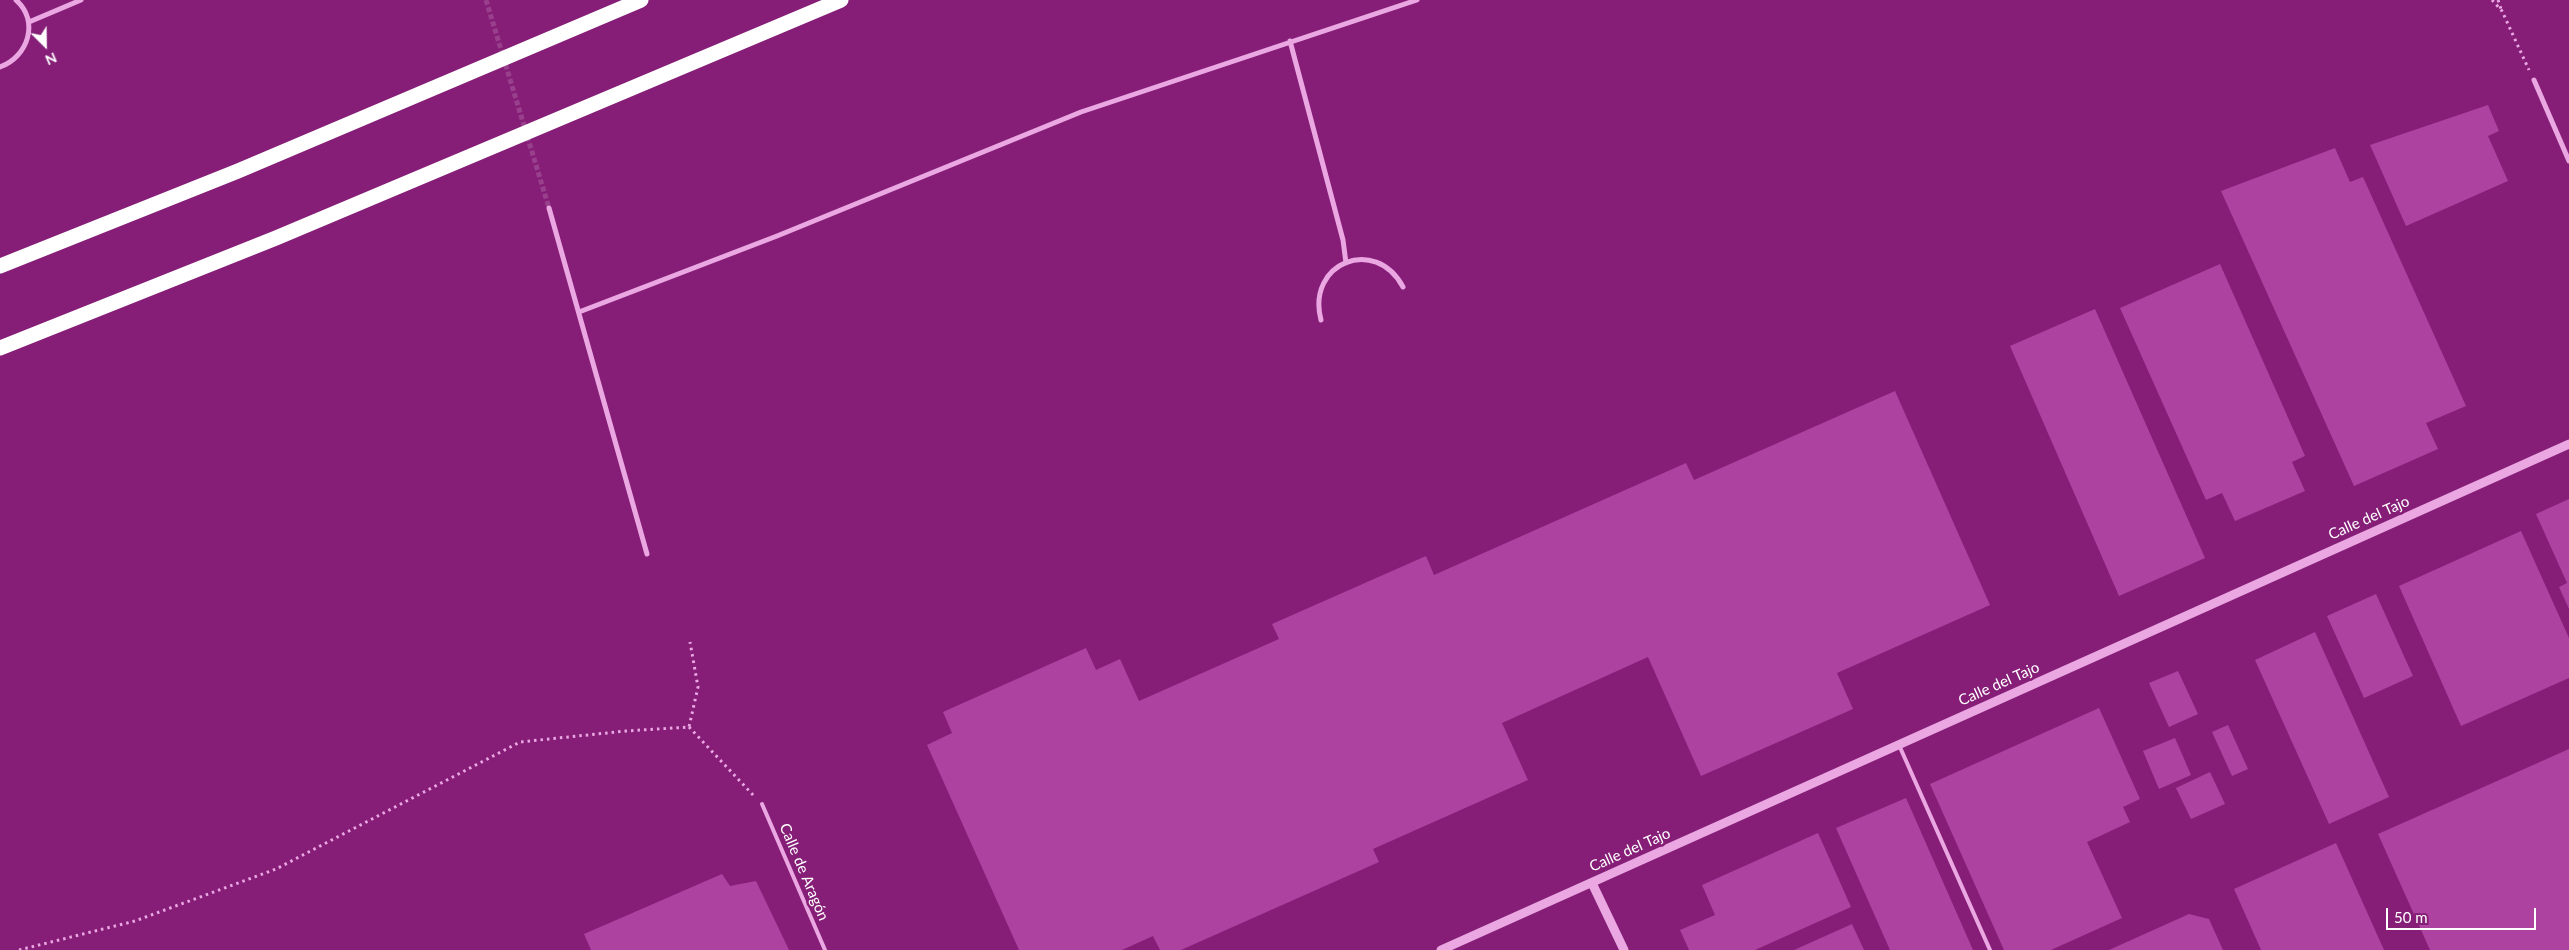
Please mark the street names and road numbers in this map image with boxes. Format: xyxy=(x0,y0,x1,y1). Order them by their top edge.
street label: Calle del Tajo xyxy=(2326,492,2412,544)
street label: Calle del Tajo xyxy=(1956,658,2042,710)
street label: Calle de Aragón xyxy=(775,821,833,923)
street label: Calle del Tajo xyxy=(1587,824,1673,876)

